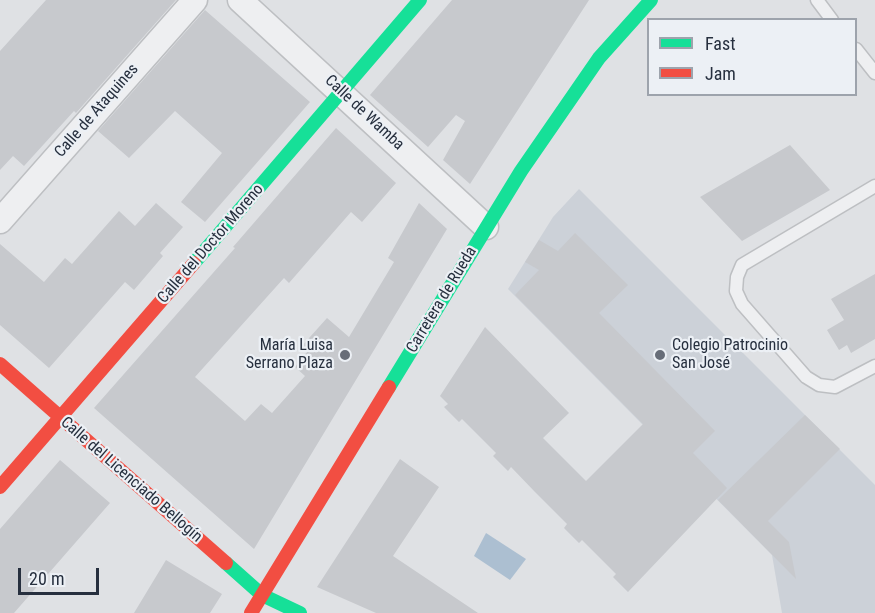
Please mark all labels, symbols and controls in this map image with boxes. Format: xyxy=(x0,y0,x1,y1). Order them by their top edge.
legend xyxy=(647,18,857,96)
text: Fast xyxy=(705,33,736,54)
street label: Calle de Ataquines xyxy=(51,60,143,162)
text: Jam xyxy=(705,63,736,84)
street label: Calle de Wamba xyxy=(320,71,408,155)
street label: Calle del Doctor Moreno xyxy=(154,180,268,308)
street label: Carretera de Rueda xyxy=(403,243,481,357)
place label: María Luisa Serrano Plaza xyxy=(246,336,333,374)
place label: Colegio Patrocinio San José xyxy=(672,336,788,374)
marker: María Luisa Serrano Plaza xyxy=(338,348,352,362)
marker: Colegio Patrocinio San José xyxy=(653,348,667,362)
street label: Calle del Licenciado Bellogín xyxy=(56,413,206,547)
scale bar xyxy=(21,556,102,594)
text: 20 m xyxy=(29,568,64,589)

